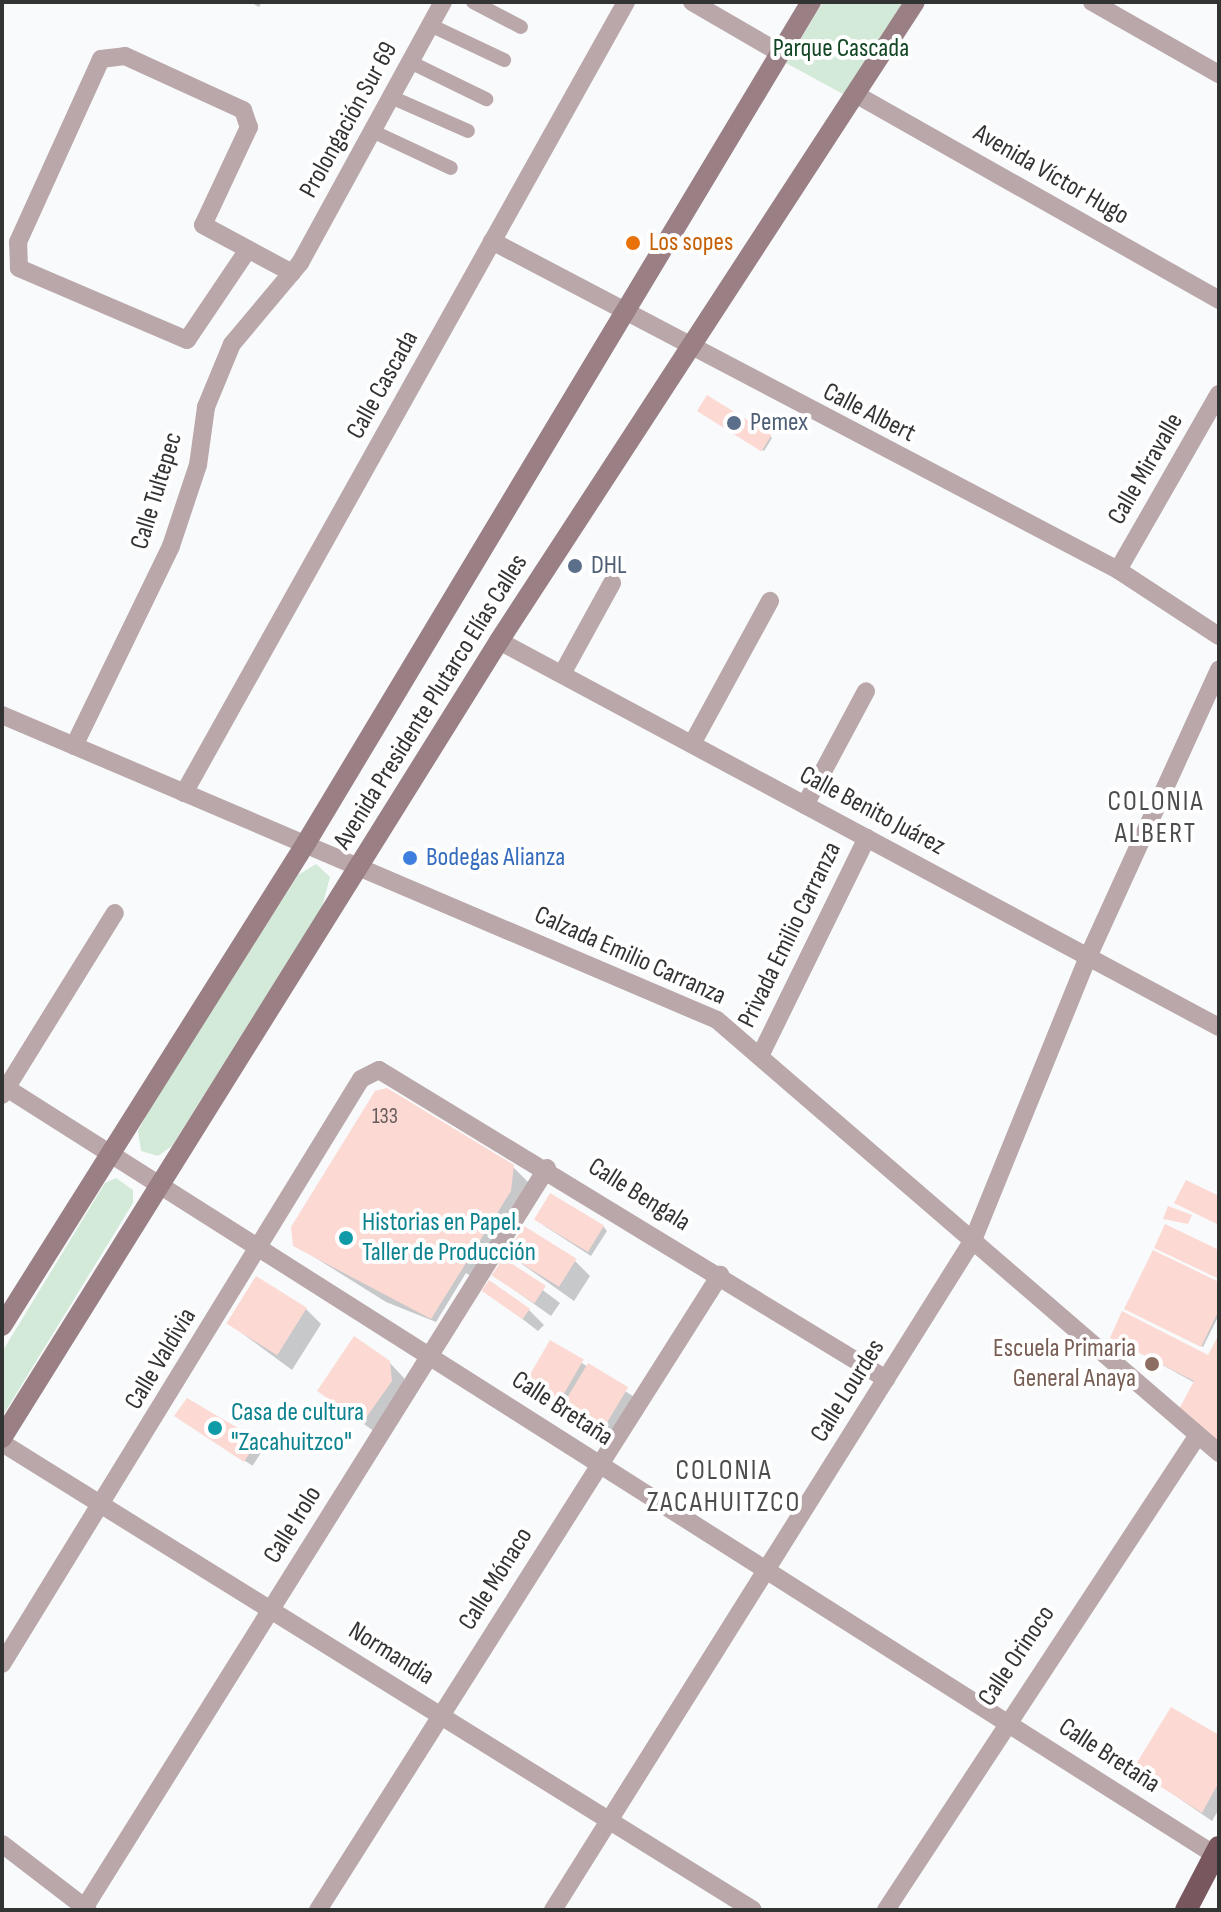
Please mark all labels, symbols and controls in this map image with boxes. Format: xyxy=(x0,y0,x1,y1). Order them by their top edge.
park label: Parque Cascada xyxy=(773,33,909,65)
street label: Prolongación Sur 69 xyxy=(293,37,405,203)
street label: Avenida Víctor Hugo xyxy=(968,118,1134,232)
place label: Los sopes xyxy=(649,227,733,259)
marker: Los sopes xyxy=(624,234,642,252)
street label: Calle Cascada xyxy=(341,325,425,445)
street label: Calle Albert xyxy=(818,376,920,450)
place label: Pemex xyxy=(750,407,808,439)
street label: Calle Miravalle xyxy=(1102,408,1190,530)
marker: Pemex xyxy=(725,414,743,432)
street label: Calle Tultepec xyxy=(124,429,190,553)
street label: Avenida Presidente Plutarco Elías Calles xyxy=(327,549,535,855)
place label: DHL xyxy=(591,550,627,582)
marker: DHL xyxy=(566,557,584,575)
street label: Calle Benito Juárez xyxy=(794,760,950,862)
district label: COLONIA ALBERT xyxy=(1108,785,1204,851)
street label: Privada Emilio Carranza xyxy=(732,837,848,1033)
place label: Bodegas Alianza xyxy=(426,842,565,874)
marker: Bodegas Alianza xyxy=(401,849,419,867)
street label: Calzada Emilio Carranza xyxy=(530,900,730,1012)
house number: 133 xyxy=(372,1104,398,1130)
street label: Calle Bengala xyxy=(582,1151,696,1239)
place label: Historias en Papel. Taller de Producción xyxy=(362,1207,536,1268)
marker: Historias en Papel. Taller de Producción xyxy=(337,1229,355,1247)
street label: Calle Valdivia xyxy=(119,1303,203,1415)
place label: Escuela Primaria General Anaya xyxy=(993,1333,1136,1394)
street label: Calle Lourdes xyxy=(804,1334,892,1448)
marker: Escuela Primaria General Anaya xyxy=(1143,1355,1161,1373)
street label: Calle Bretaña xyxy=(506,1365,618,1453)
place label: Casa de cultura "Zacahuitzco" xyxy=(231,1397,364,1458)
marker: Casa de cultura "Zacahuitzco" xyxy=(206,1419,224,1437)
district label: COLONIA ZACAHUITZCO xyxy=(647,1454,801,1520)
street label: Calle Irolo xyxy=(257,1481,329,1569)
street label: Calle Mónaco xyxy=(452,1522,540,1636)
street label: Calle Orinoco xyxy=(972,1600,1062,1712)
street label: Normandia xyxy=(342,1616,440,1692)
street label: Calle Bretaña xyxy=(1053,1712,1165,1800)

